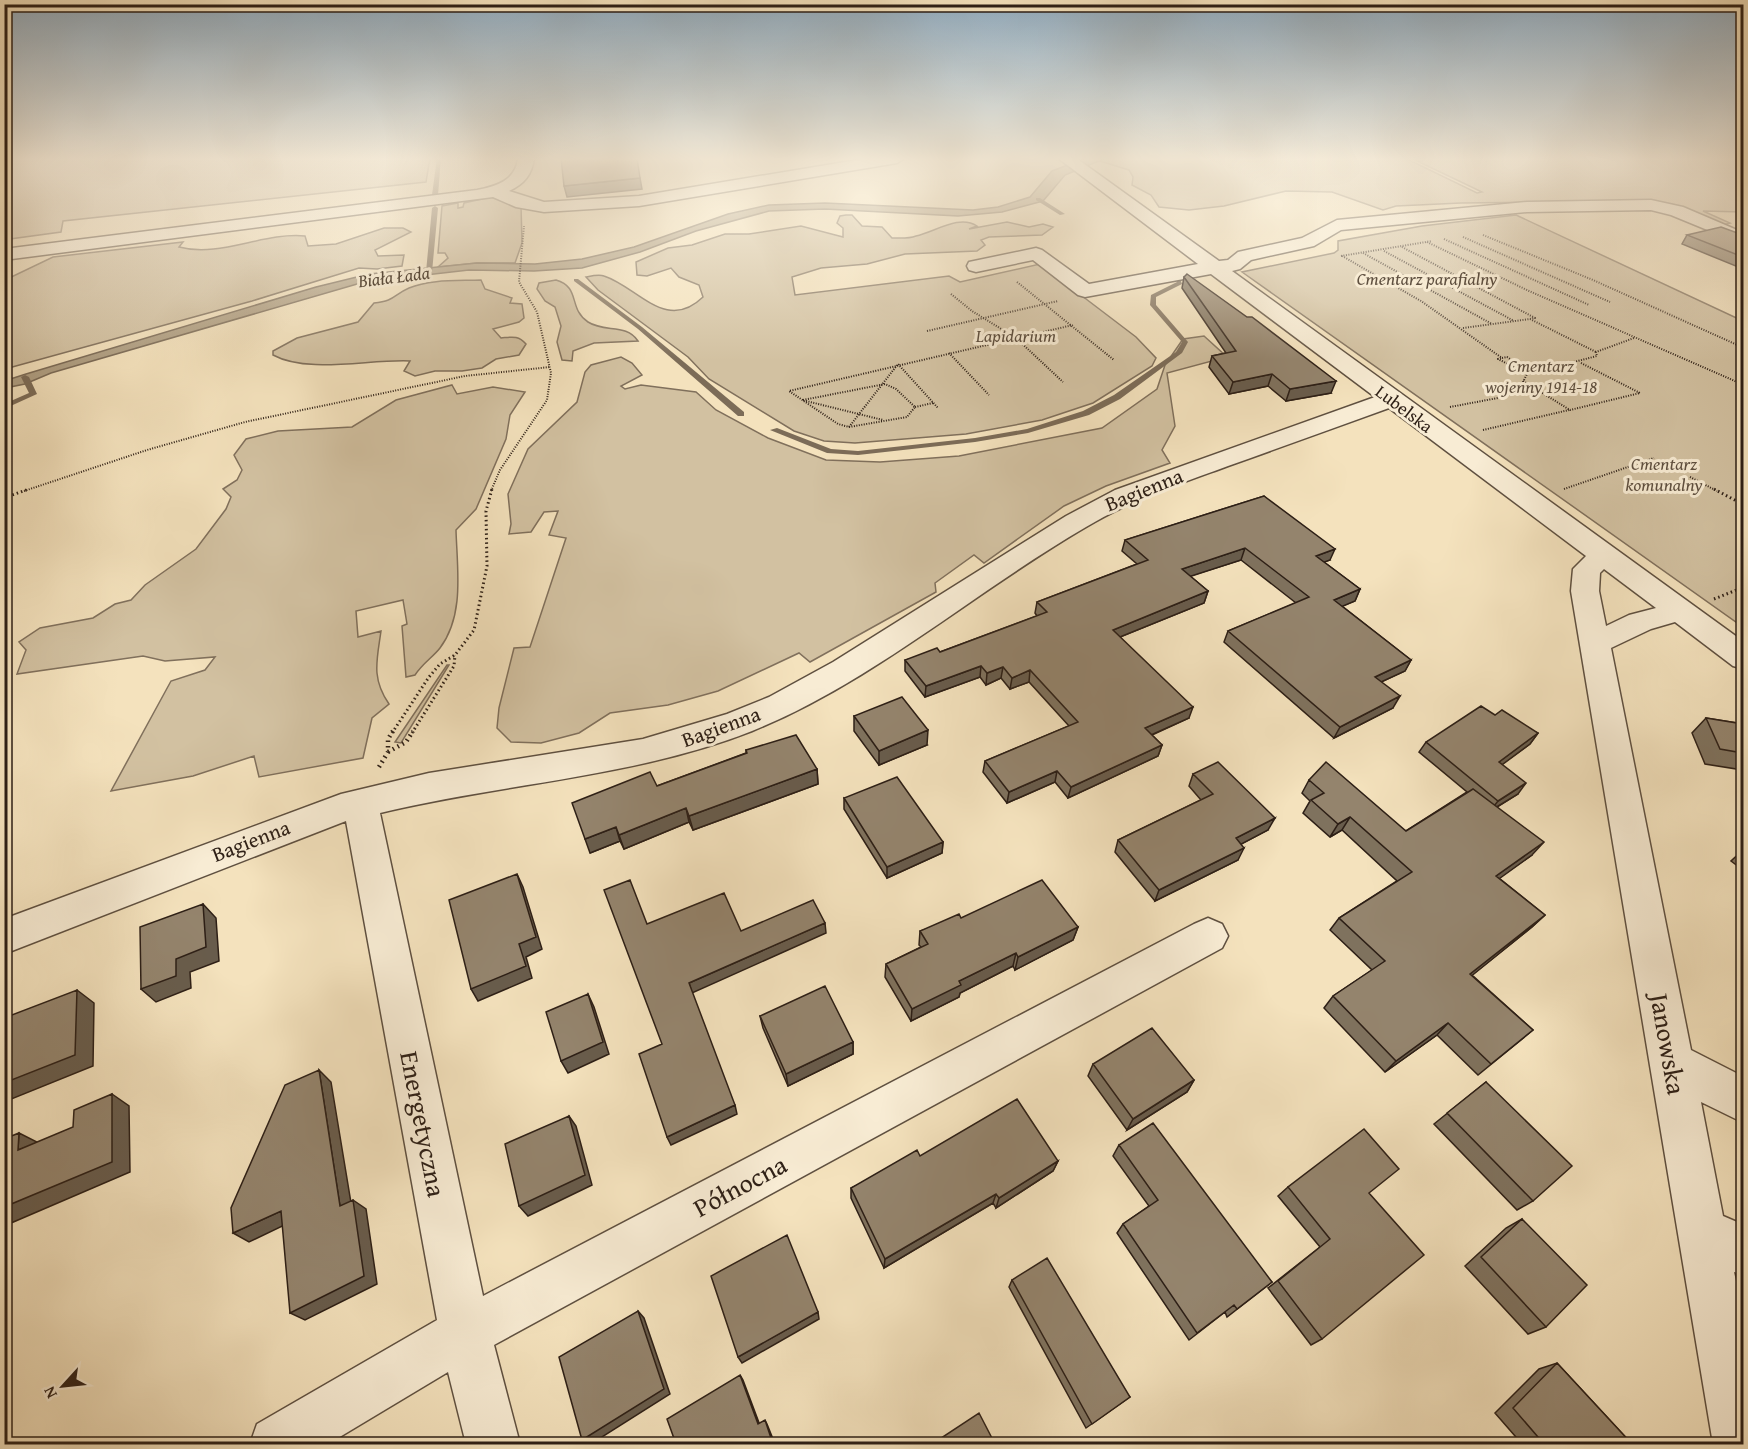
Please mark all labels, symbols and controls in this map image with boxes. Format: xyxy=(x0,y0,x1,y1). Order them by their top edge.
water label: Biała Łada xyxy=(355,259,432,294)
park label: Cmentarz parafialny xyxy=(1357,265,1498,292)
park label: Lapidarium xyxy=(975,322,1056,349)
park label: Cmentarz wojenny 1914-18 xyxy=(1484,352,1597,400)
street label: Lubelska xyxy=(1370,378,1439,440)
park label: Cmentarz komunalny xyxy=(1625,450,1703,498)
street label: Bagienna xyxy=(1100,460,1187,519)
street label: Bagienna xyxy=(677,698,765,755)
street label: Bagienna xyxy=(207,811,295,870)
street label: Janowska xyxy=(1640,987,1697,1098)
street label: Energetyczna xyxy=(390,1048,457,1201)
street label: Północna xyxy=(686,1144,794,1227)
north arrow xyxy=(33,1356,93,1416)
text: N xyxy=(36,1382,63,1403)

